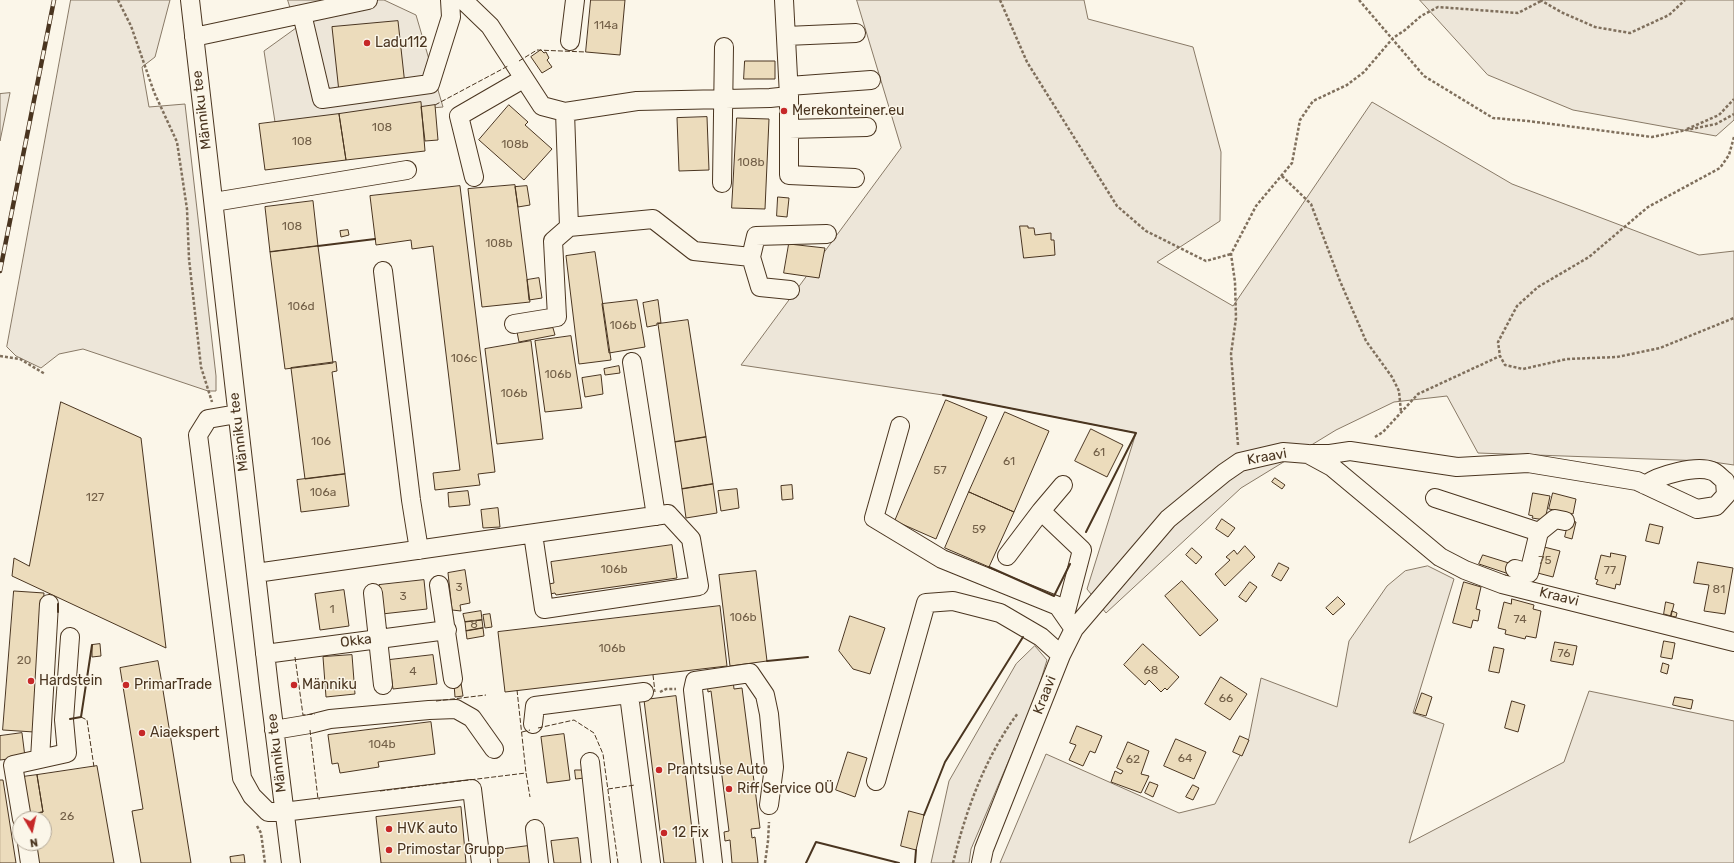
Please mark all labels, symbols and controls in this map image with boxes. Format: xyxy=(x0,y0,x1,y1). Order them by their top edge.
house number: 114a xyxy=(594,19,618,33)
place label: Ladu112 xyxy=(375,35,428,51)
marker: Ladu112 xyxy=(362,38,372,48)
street label: Männiku tee xyxy=(189,70,215,150)
place label: Merekonteiner.eu xyxy=(792,103,905,119)
marker: Merekonteiner.eu xyxy=(779,106,789,116)
house number: 108 xyxy=(372,121,392,135)
house number: 108 xyxy=(292,135,312,149)
house number: 108b xyxy=(501,138,529,152)
house number: 108b xyxy=(737,156,765,170)
house number: 108 xyxy=(282,220,302,234)
house number: 108b xyxy=(485,237,513,251)
house number: 106d xyxy=(287,300,315,314)
house number: 106b xyxy=(609,319,637,333)
house number: 106c xyxy=(451,352,477,366)
house number: 106b xyxy=(544,368,572,382)
house number: 106b xyxy=(500,387,528,401)
street label: Männiku tee xyxy=(226,392,252,472)
house number: 106 xyxy=(311,435,331,449)
street label: Kraavi xyxy=(1246,445,1288,469)
house number: 61 xyxy=(1093,446,1105,460)
house number: 61 xyxy=(1003,455,1015,469)
house number: 57 xyxy=(933,464,947,478)
house number: 106a xyxy=(310,486,336,500)
house number: 127 xyxy=(86,491,104,505)
house number: 59 xyxy=(972,523,986,537)
house number: 75 xyxy=(1538,554,1552,568)
house number: 106b xyxy=(600,563,628,577)
house number: 77 xyxy=(1604,564,1616,578)
house number: 3 xyxy=(455,581,463,595)
house number: 81 xyxy=(1713,583,1725,597)
street label: Kraavi xyxy=(1538,584,1580,610)
house number: 3 xyxy=(399,590,407,604)
house number: 1 xyxy=(329,603,335,617)
house number: 106b xyxy=(729,611,757,625)
house number: 74 xyxy=(1513,613,1527,627)
house number: 8 xyxy=(470,618,478,632)
street label: Okka xyxy=(339,631,373,651)
house number: 106b xyxy=(598,642,626,656)
house number: 76 xyxy=(1557,647,1571,661)
house number: 20 xyxy=(17,654,31,668)
house number: 68 xyxy=(1144,664,1158,678)
house number: 4 xyxy=(409,665,417,679)
place label: Hardstein xyxy=(39,673,103,689)
street label: Kraavi xyxy=(1030,673,1060,717)
marker: Hardstein xyxy=(26,676,36,686)
place label: PrimarTrade xyxy=(134,677,212,693)
place label: Männiku xyxy=(302,677,357,693)
marker: PrimarTrade xyxy=(121,680,131,690)
marker: Männiku xyxy=(289,680,299,690)
house number: 66 xyxy=(1219,692,1233,706)
street label: Männiku tee xyxy=(264,713,290,793)
place label: Aiaekspert xyxy=(150,725,220,741)
marker: Aiaekspert xyxy=(137,728,147,738)
house number: 104b xyxy=(368,738,396,752)
house number: 64 xyxy=(1178,752,1192,766)
house number: 62 xyxy=(1126,753,1140,767)
place label: Prantsuse Auto xyxy=(667,762,768,778)
marker: Prantsuse Auto xyxy=(654,765,664,775)
place label: Riff Service OÜ xyxy=(737,781,834,797)
marker: Riff Service OÜ xyxy=(724,784,734,794)
house number: 26 xyxy=(60,810,74,824)
north arrow xyxy=(12,811,52,851)
place label: HVK auto xyxy=(397,821,458,837)
marker: HVK auto xyxy=(384,824,394,834)
place label: 12 Fix xyxy=(672,825,709,841)
marker: 12 Fix xyxy=(659,828,669,838)
text: N xyxy=(29,835,39,849)
place label: Primostar Grupp xyxy=(397,842,504,858)
marker: Primostar Grupp xyxy=(384,845,394,855)

